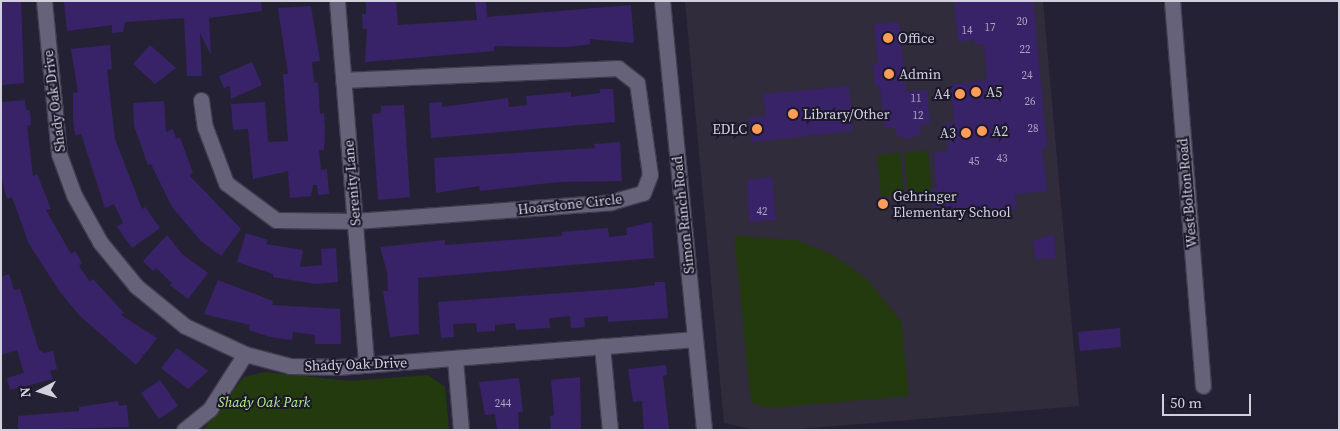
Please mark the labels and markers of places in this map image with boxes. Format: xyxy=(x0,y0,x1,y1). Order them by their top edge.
place label: Office xyxy=(898,30,935,46)
marker: Office xyxy=(882,32,894,44)
place label: Admin xyxy=(899,66,941,82)
marker: Admin xyxy=(883,68,895,80)
place label: A5 xyxy=(986,84,1002,100)
place label: A4 xyxy=(934,86,950,102)
marker: A5 xyxy=(970,86,982,98)
marker: A4 xyxy=(954,88,966,100)
place label: Library/Other xyxy=(803,106,890,122)
marker: Library/Other xyxy=(787,108,799,120)
place label: EDLC xyxy=(712,121,747,137)
marker: EDLC xyxy=(751,123,763,135)
place label: A2 xyxy=(992,123,1008,139)
place label: A3 xyxy=(940,125,956,141)
marker: A2 xyxy=(976,125,988,137)
marker: A3 xyxy=(960,127,972,139)
place label: Gehringer Elementary School xyxy=(893,188,1011,220)
marker: Gehringer Elementary School xyxy=(877,198,889,210)

